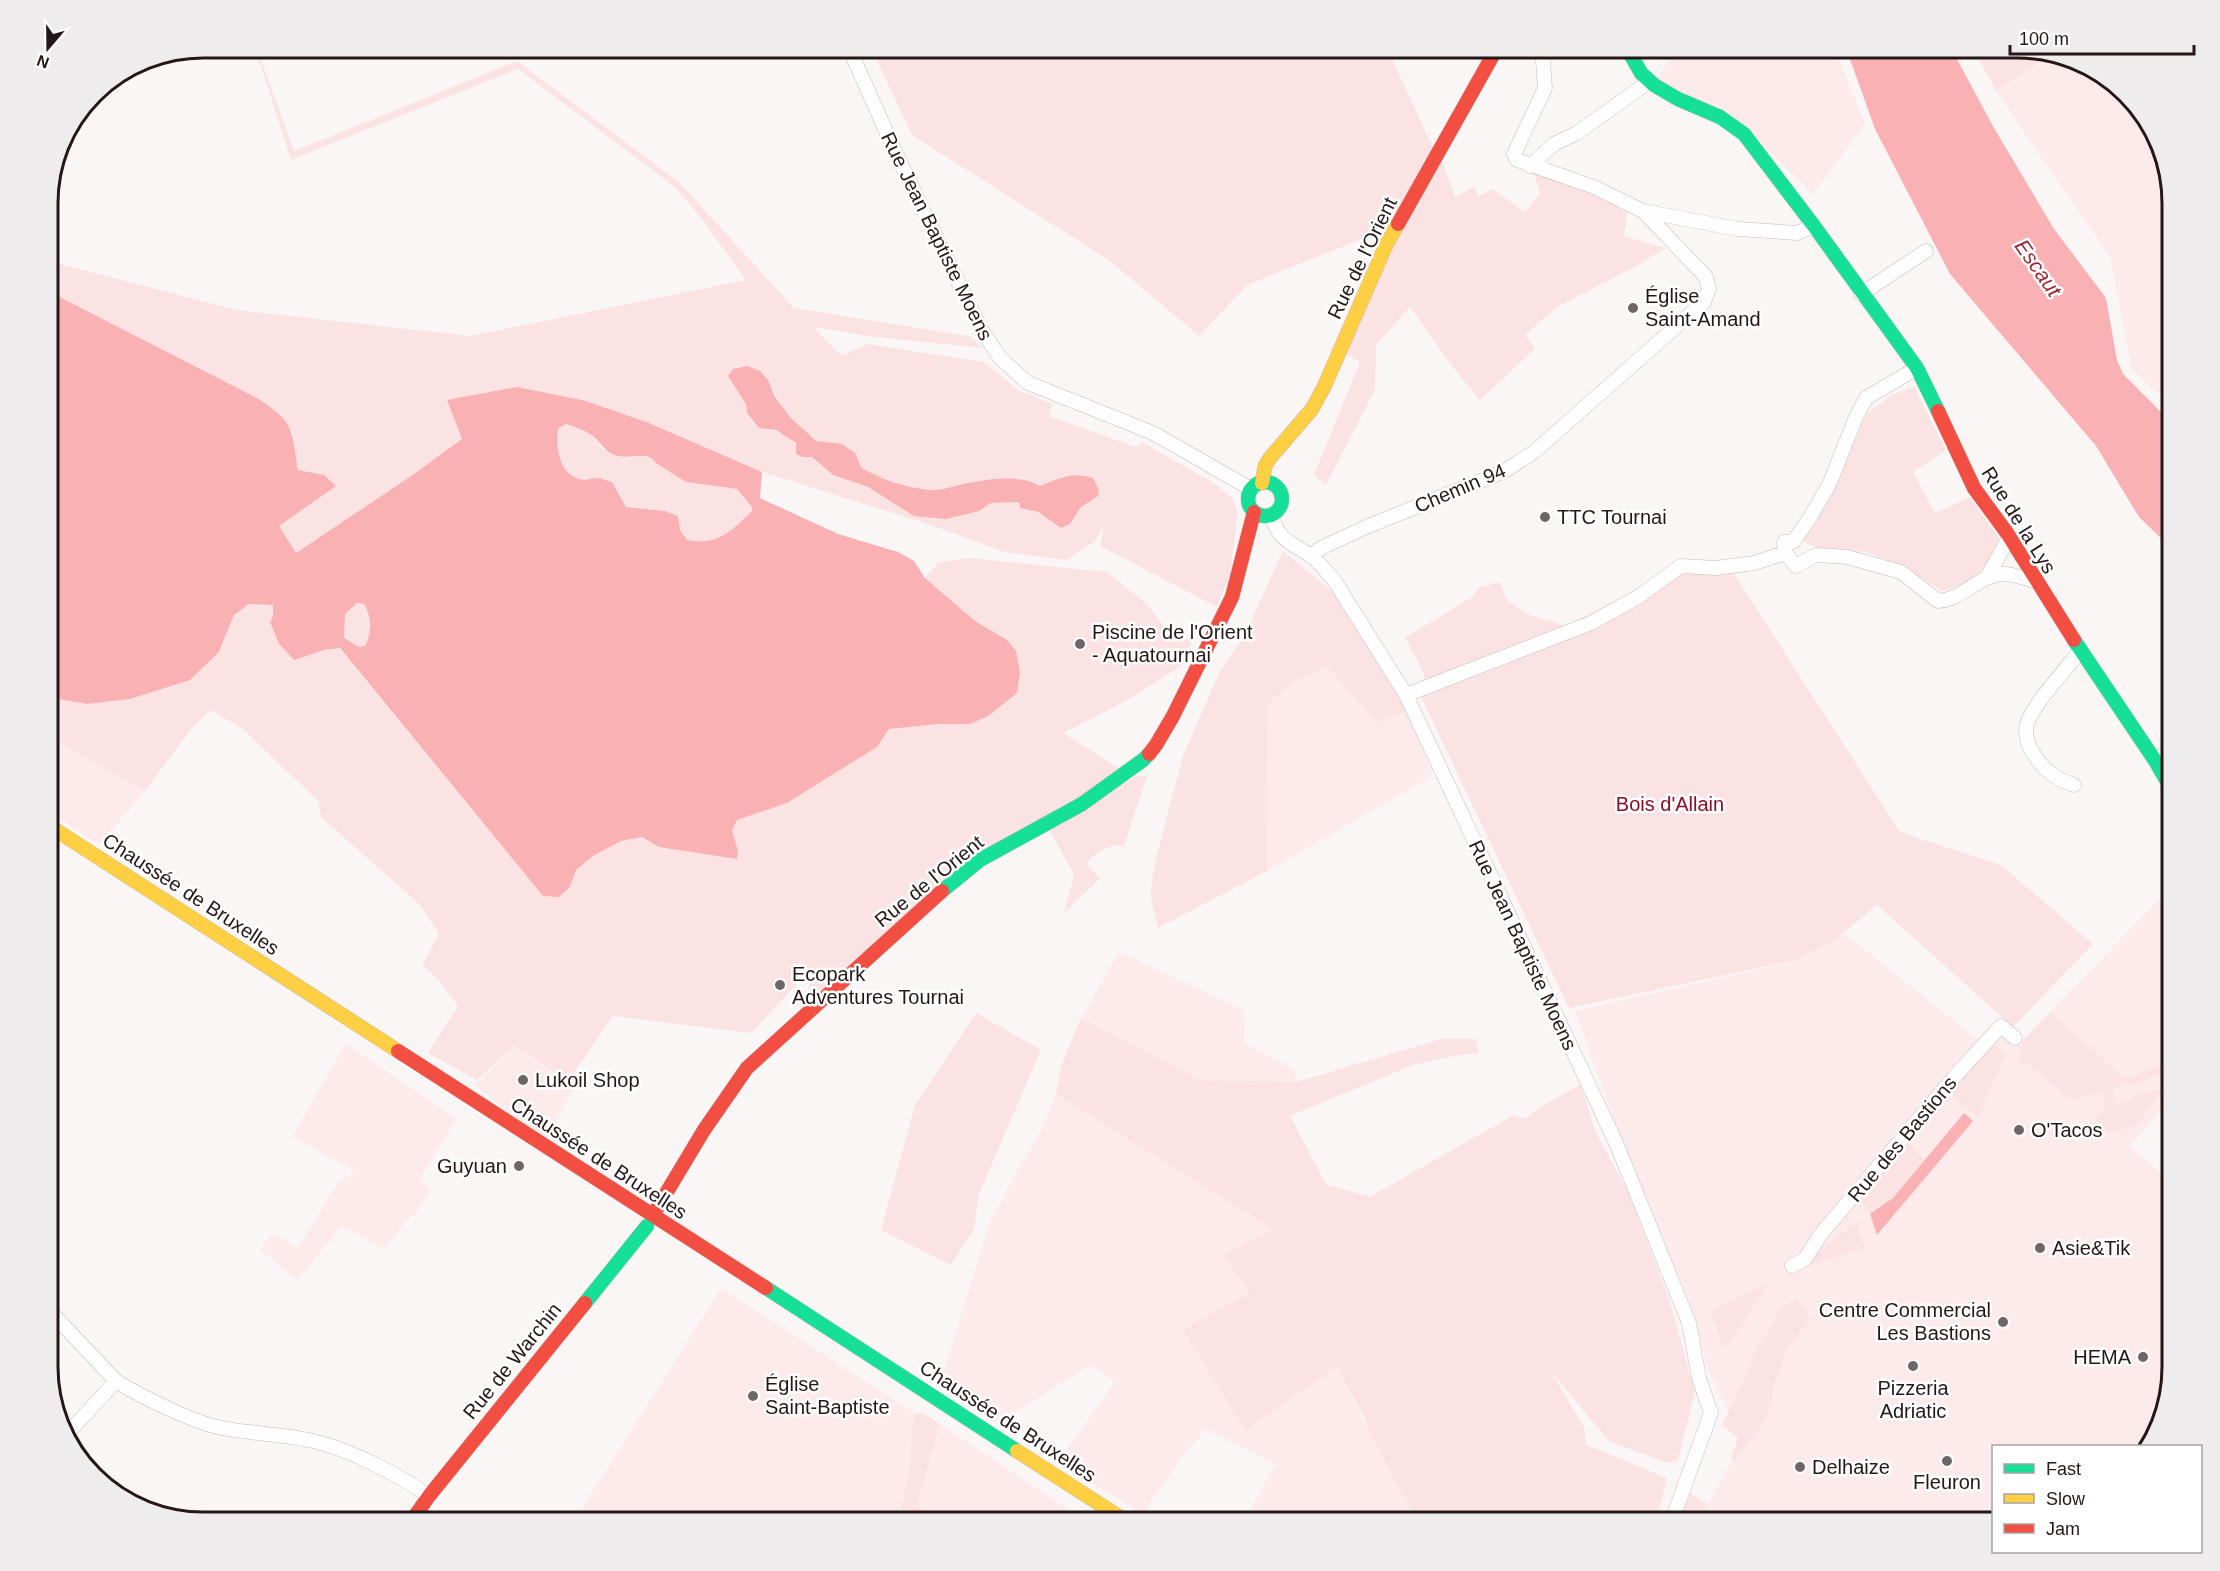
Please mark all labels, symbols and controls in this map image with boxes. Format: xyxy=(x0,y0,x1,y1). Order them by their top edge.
north arrow xyxy=(18,18,78,78)
scale bar xyxy=(2010,18,2194,56)
text: 100 m xyxy=(2019,29,2069,49)
text: N xyxy=(35,52,51,72)
street label: Rue Jean Baptiste Moens xyxy=(877,128,997,344)
street label: Rue de l'Orient xyxy=(1323,193,1401,322)
water label: Escaut xyxy=(2011,235,2067,302)
place label: Église Saint-Amand xyxy=(1645,285,1761,330)
marker: Église Saint-Amand xyxy=(1626,301,1640,315)
street label: Chemin 94 xyxy=(1411,459,1509,517)
street label: Rue de la Lys xyxy=(1977,463,2061,577)
place label: TTC Tournai xyxy=(1557,506,1667,528)
marker: TTC Tournai xyxy=(1538,510,1552,524)
place label: Piscine de l'Orient - Aquatournai xyxy=(1092,621,1253,666)
marker: Piscine de l'Orient - Aquatournai xyxy=(1073,637,1087,651)
park label: Bois d'Allain xyxy=(1616,793,1724,815)
street label: Chaussée de Bruxelles xyxy=(99,829,283,959)
street label: Rue de l'Orient xyxy=(870,830,988,931)
street label: Rue Jean Baptiste Moens xyxy=(1465,837,1581,1053)
place label: Ecopark Adventures Tournai xyxy=(792,963,964,1008)
marker: Ecopark Adventures Tournai xyxy=(773,978,787,992)
place label: Lukoil Shop xyxy=(535,1069,640,1091)
street label: Rue des Bastions xyxy=(1843,1072,1961,1206)
marker: Lukoil Shop xyxy=(516,1073,530,1087)
street label: Chaussée de Bruxelles xyxy=(507,1093,691,1223)
place label: O'Tacos xyxy=(2031,1119,2103,1141)
marker: O'Tacos xyxy=(2012,1123,2026,1137)
place label: Guyuan xyxy=(437,1155,507,1177)
marker: Guyuan xyxy=(512,1159,526,1173)
place label: Asie&Tik xyxy=(2052,1237,2131,1259)
marker: Asie&Tik xyxy=(2033,1241,2047,1255)
street label: Rue de Warchin xyxy=(459,1299,565,1423)
place label: Centre Commercial Les Bastions xyxy=(1819,1299,1991,1344)
marker: Centre Commercial Les Bastions xyxy=(1996,1315,2010,1329)
place label: HEMA xyxy=(2073,1346,2132,1368)
marker: HEMA xyxy=(2136,1350,2150,1364)
street label: Chaussée de Bruxelles xyxy=(916,1356,1100,1486)
marker: Pizzeria Adriatic xyxy=(1906,1359,1920,1373)
place label: Église Saint-Baptiste xyxy=(765,1373,890,1418)
place label: Pizzeria Adriatic xyxy=(1877,1377,1949,1422)
marker: Église Saint-Baptiste xyxy=(746,1389,760,1403)
legend xyxy=(1992,1445,2202,1553)
marker: Fleuron xyxy=(1940,1454,1954,1468)
place label: Delhaize xyxy=(1812,1456,1890,1478)
text: Fast xyxy=(2046,1459,2081,1479)
marker: Delhaize xyxy=(1793,1460,1807,1474)
place label: Fleuron xyxy=(1913,1471,1981,1493)
text: Slow xyxy=(2046,1489,2086,1509)
text: Jam xyxy=(2046,1519,2080,1539)

